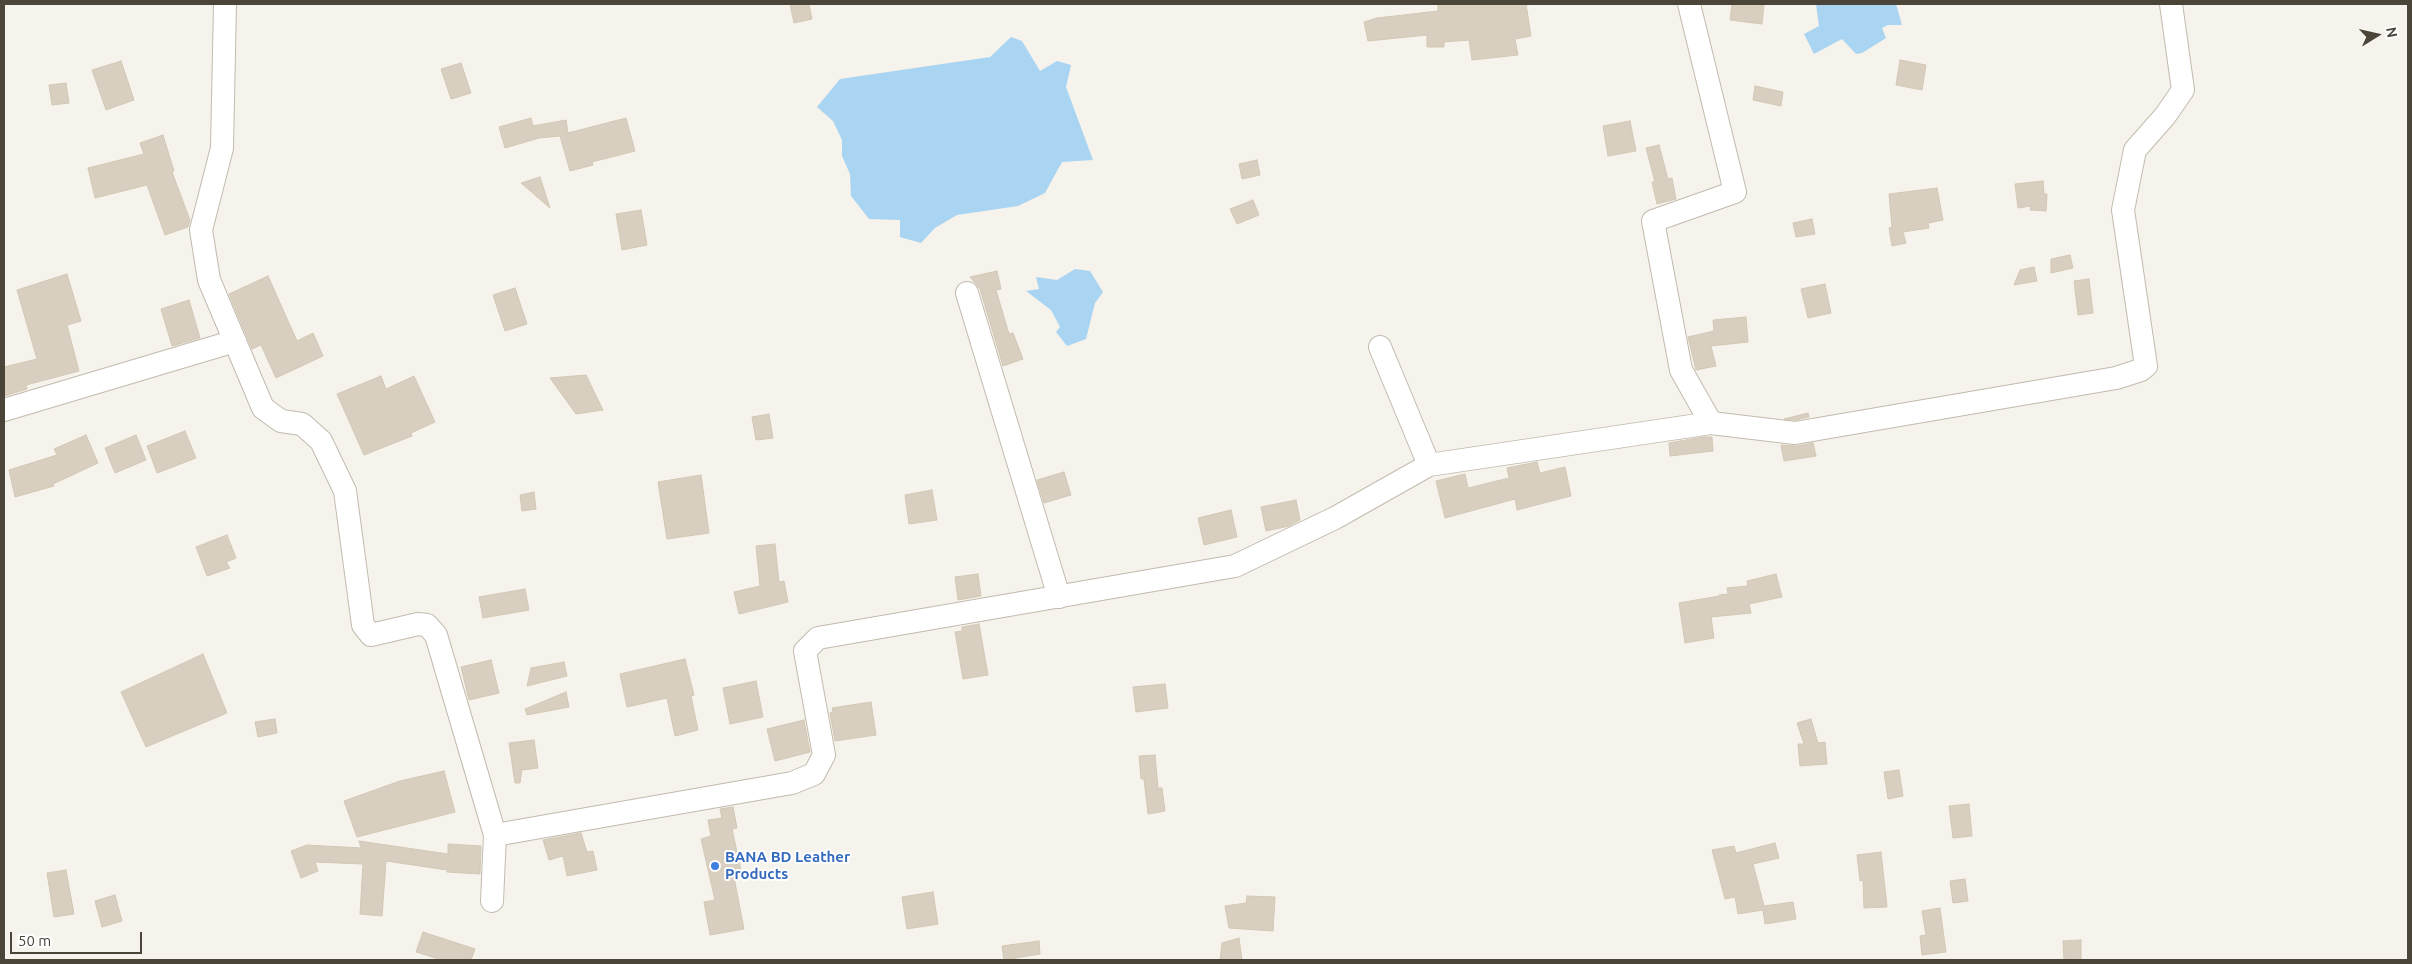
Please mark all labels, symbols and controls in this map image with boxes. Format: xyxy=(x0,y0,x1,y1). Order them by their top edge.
north arrow xyxy=(2352,10,2402,60)
text: N xyxy=(2383,26,2401,39)
place label: BANA BD Leather Products xyxy=(725,848,850,883)
marker: BANA BD Leather Products xyxy=(709,860,721,872)
scale bar xyxy=(12,922,145,954)
text: 50 m xyxy=(18,932,51,949)

